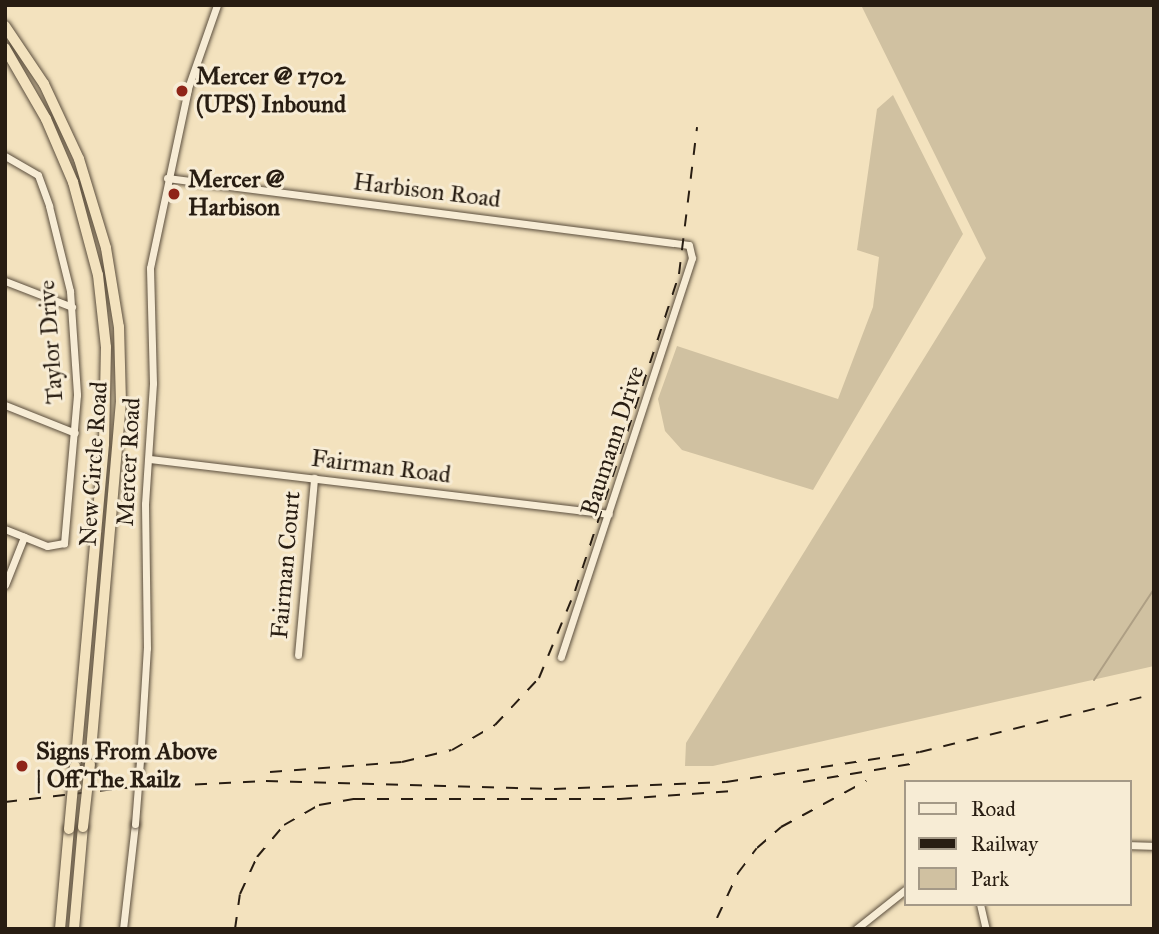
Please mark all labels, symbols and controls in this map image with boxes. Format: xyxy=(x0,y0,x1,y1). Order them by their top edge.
place label: Mercer @ 1702 (UPS) Inbound xyxy=(196,63,346,119)
marker: Mercer @ 1702 (UPS) Inbound xyxy=(174,83,190,99)
place label: Mercer @ Harbison xyxy=(188,166,284,222)
street label: Harbison Road xyxy=(352,168,502,214)
marker: Mercer @ Harbison xyxy=(166,186,182,202)
street label: Taylor Drive xyxy=(32,279,70,405)
street label: Baumann Drive xyxy=(575,363,651,519)
street label: New Circle Road xyxy=(74,380,114,548)
street label: Mercer Road xyxy=(111,397,147,527)
street label: Fairman Road xyxy=(310,444,452,490)
street label: Fairman Court xyxy=(265,490,307,640)
place label: Signs From Above | Off The Railz xyxy=(36,738,217,794)
marker: Signs From Above | Off The Railz xyxy=(14,758,30,774)
legend xyxy=(904,780,1131,906)
text: Road xyxy=(971,796,1016,822)
text: Railway xyxy=(971,831,1038,857)
text: Park xyxy=(971,866,1009,892)

